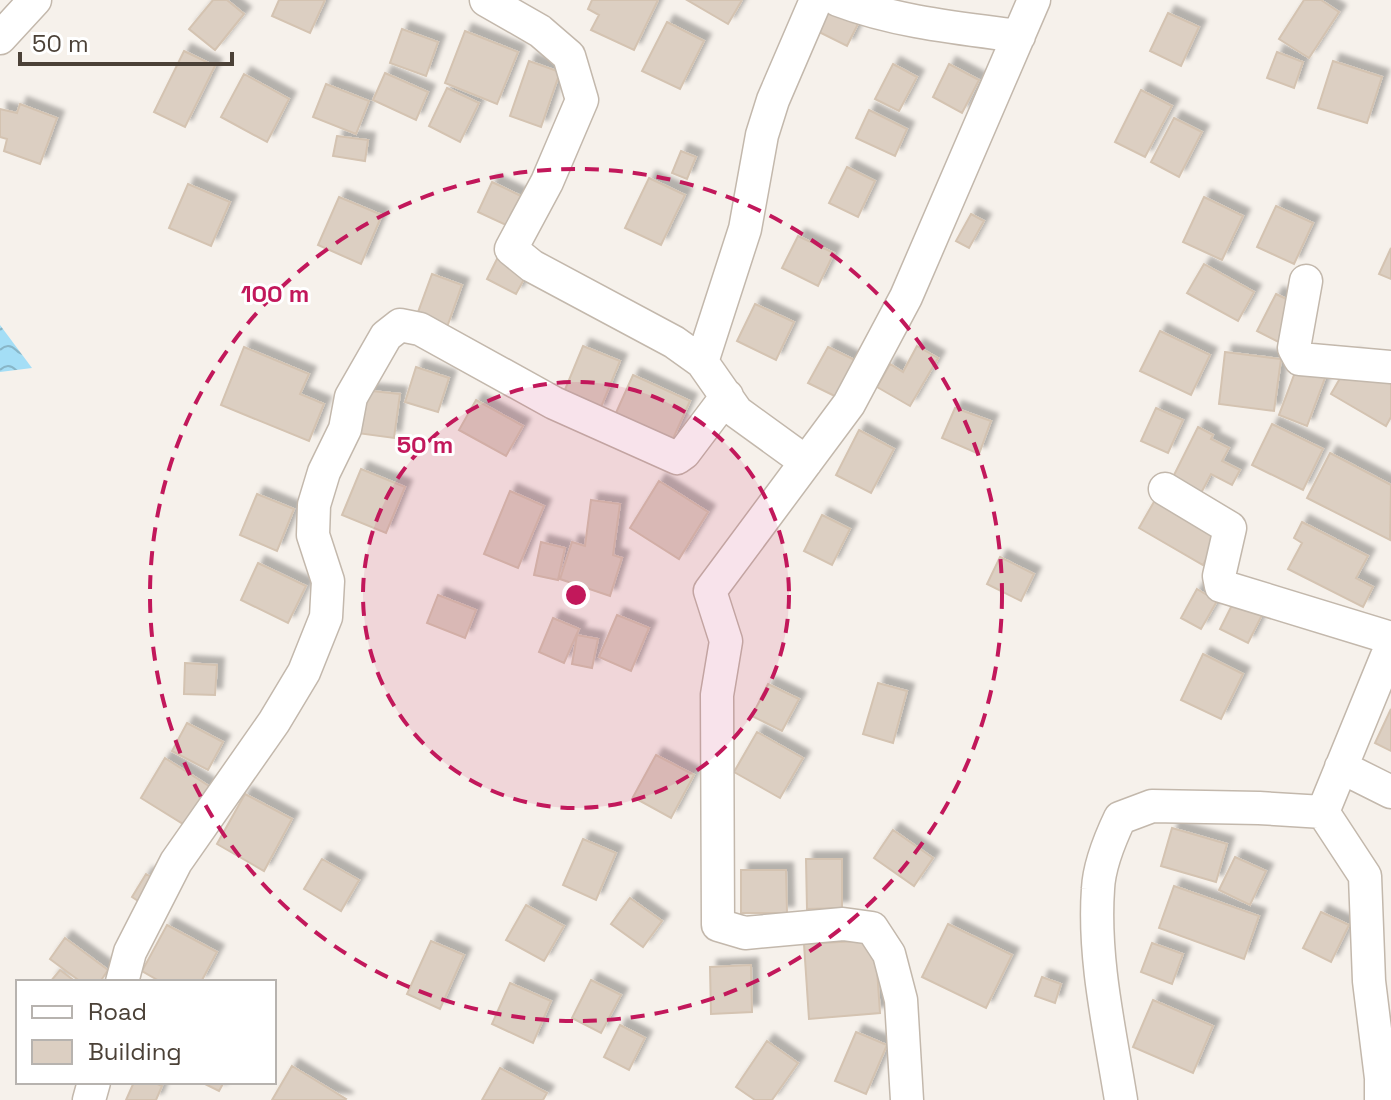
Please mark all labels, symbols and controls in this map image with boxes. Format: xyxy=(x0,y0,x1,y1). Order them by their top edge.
scale bar xyxy=(20,16,232,66)
text: 50 m xyxy=(32,28,89,59)
text: 100 m xyxy=(241,278,309,309)
text: 50 m xyxy=(397,429,453,460)
centre of rings xyxy=(562,581,590,609)
legend xyxy=(16,980,276,1084)
text: Road xyxy=(88,996,147,1027)
text: Building xyxy=(88,1036,182,1067)

